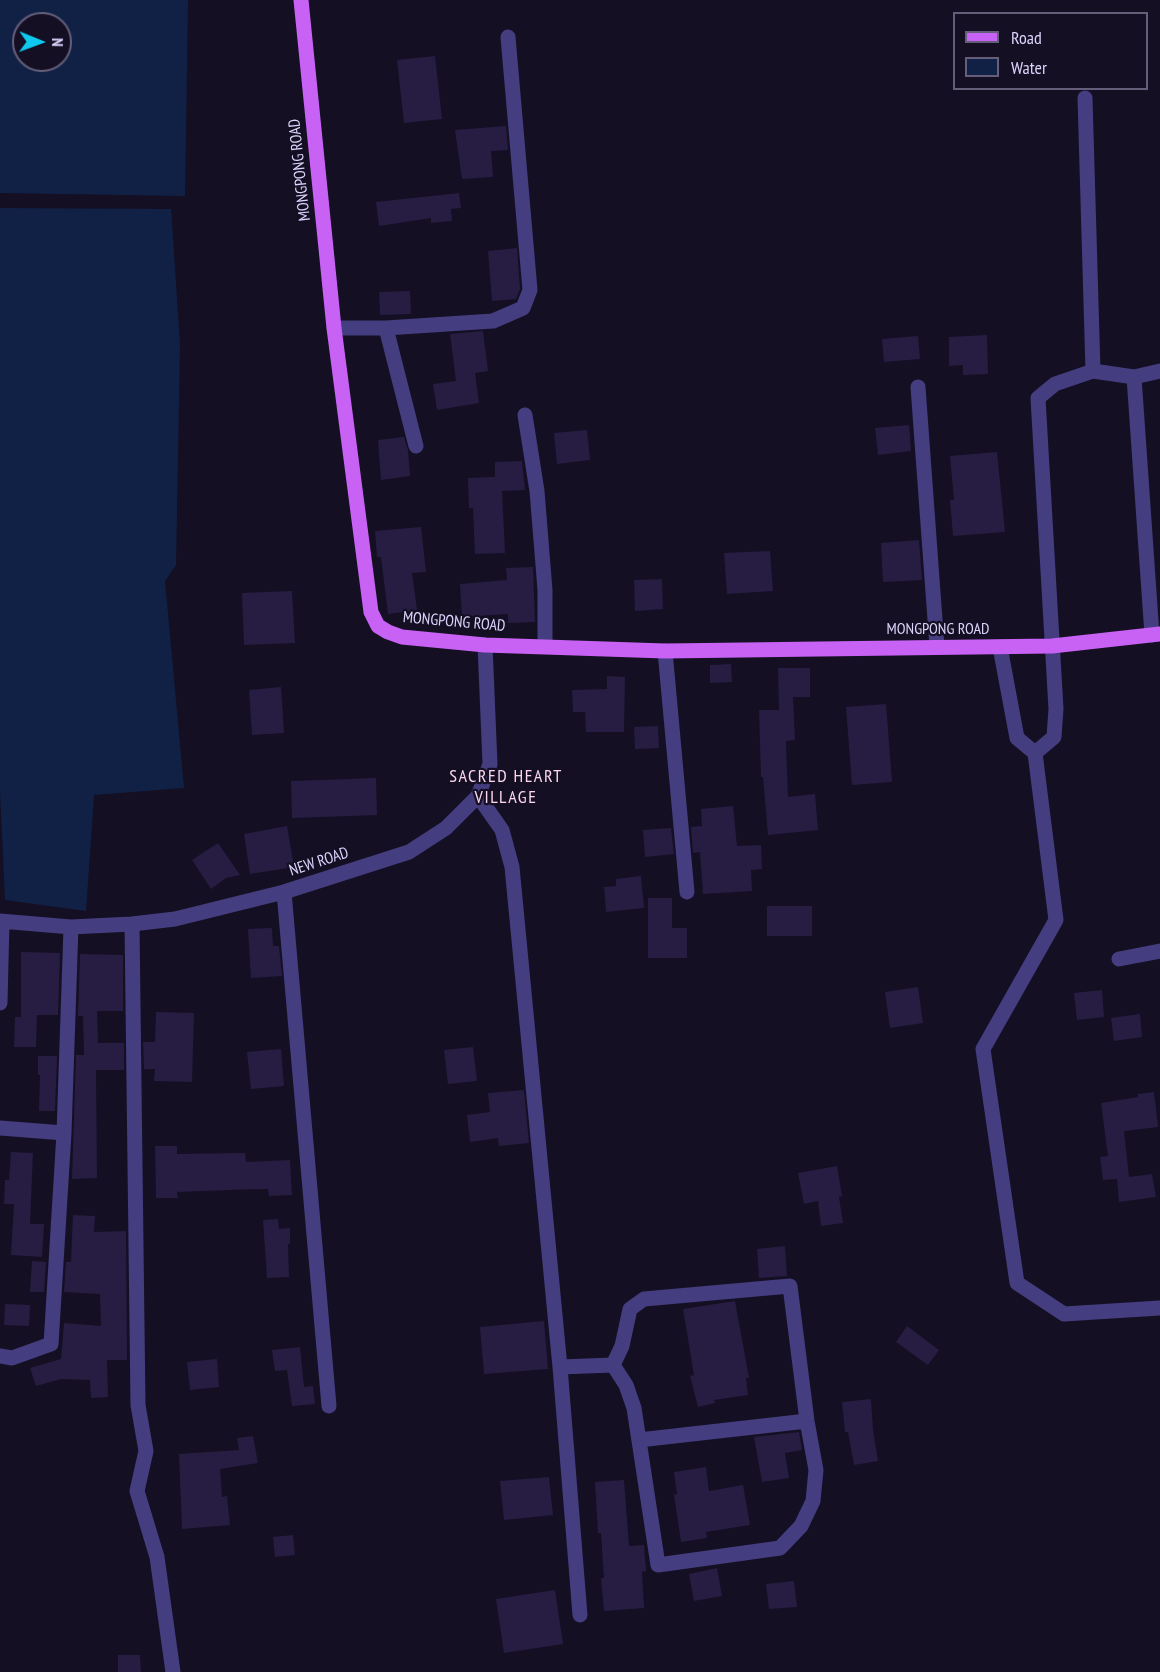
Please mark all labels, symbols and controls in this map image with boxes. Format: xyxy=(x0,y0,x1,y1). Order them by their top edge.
north arrow xyxy=(12,12,72,72)
legend xyxy=(953,12,1148,90)
text: Road xyxy=(1011,26,1042,49)
text: N xyxy=(48,38,68,47)
text: Water xyxy=(1011,56,1047,79)
street label: MONGPONG ROAD xyxy=(285,118,315,222)
street label: MONGPONG ROAD xyxy=(402,608,506,636)
street label: MONGPONG ROAD xyxy=(887,619,989,639)
district label: SACRED HEART VILLAGE xyxy=(449,766,563,808)
street label: NEW ROAD xyxy=(287,843,351,881)

